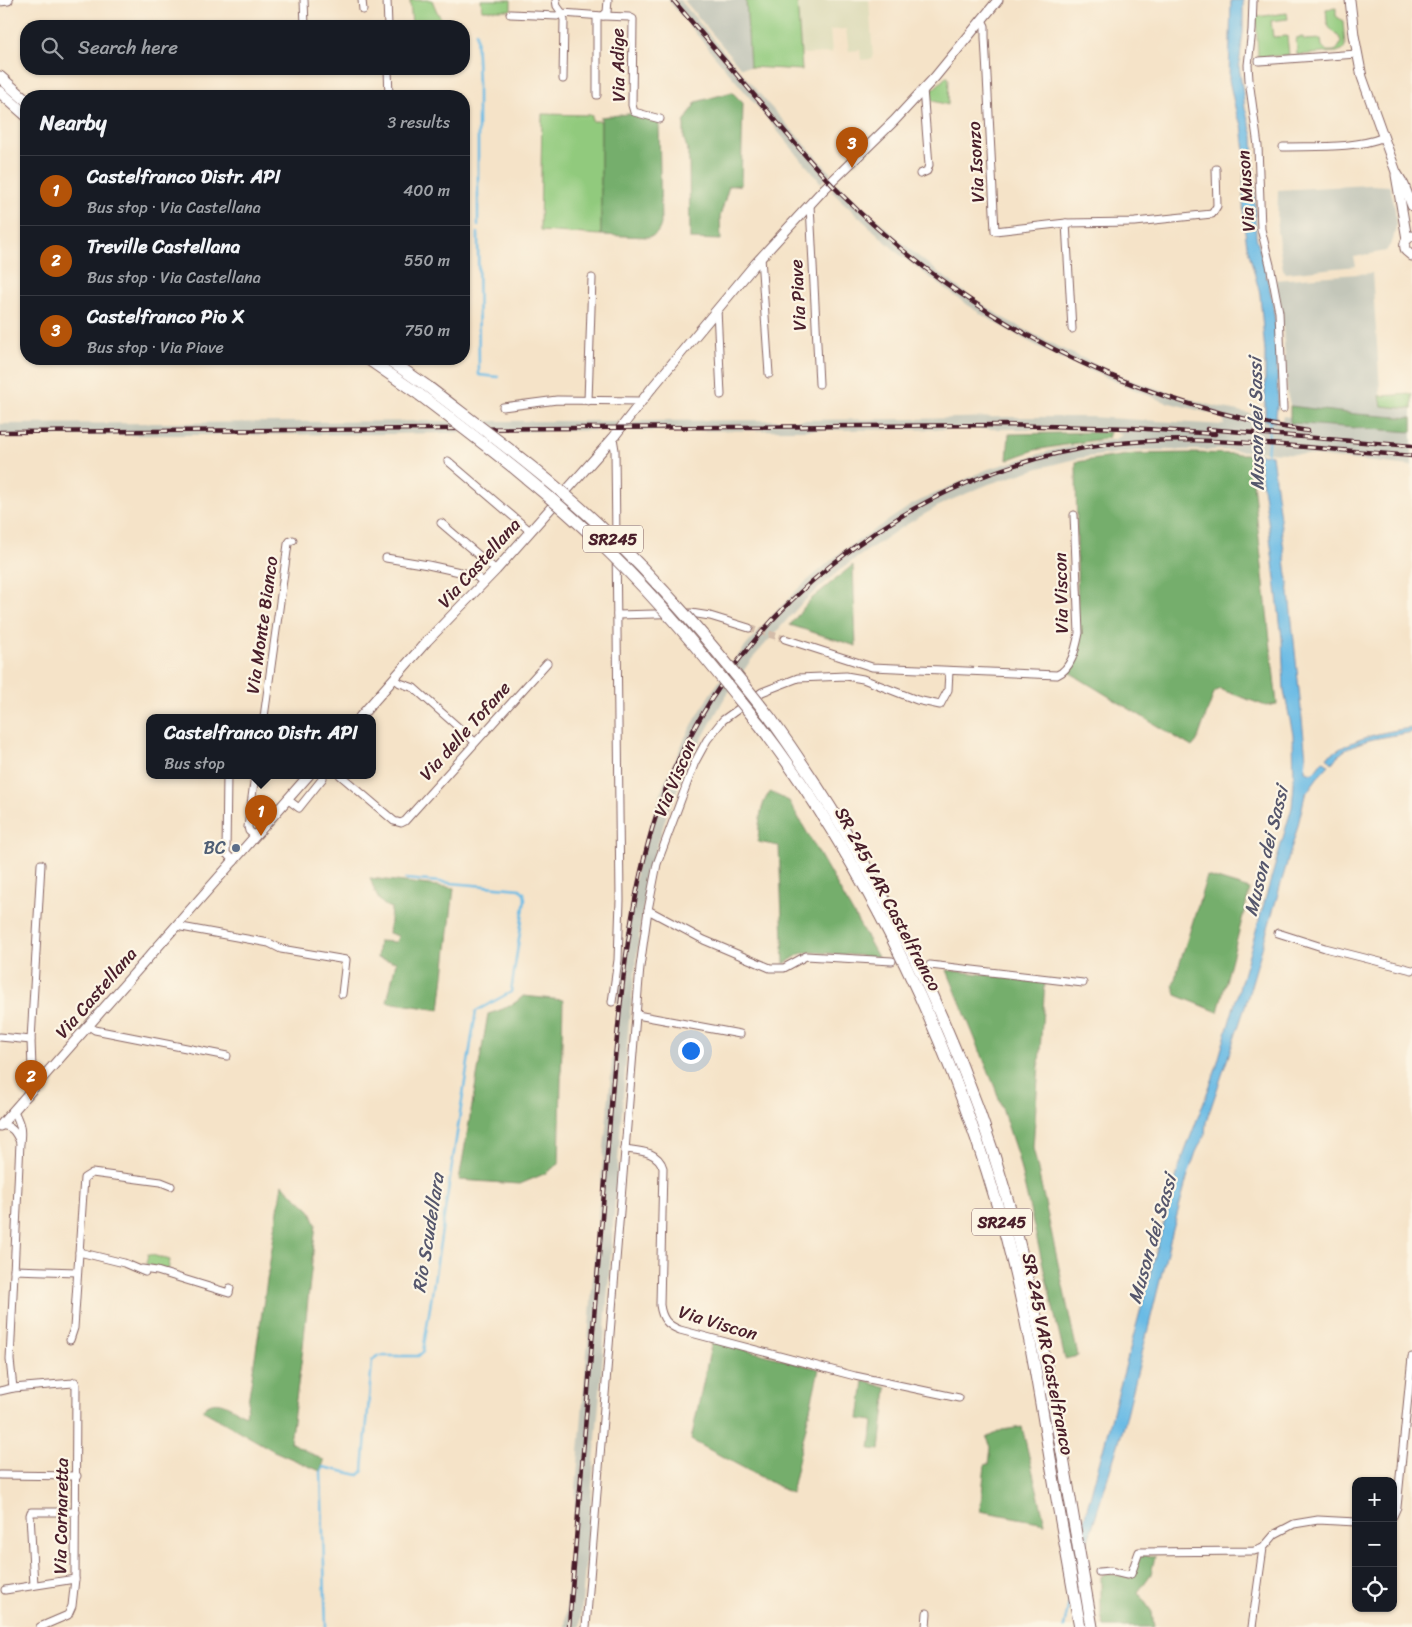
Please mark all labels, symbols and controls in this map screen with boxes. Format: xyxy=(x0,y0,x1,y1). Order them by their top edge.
search box xyxy=(20,20,470,75)
street label: Via Adige xyxy=(601,28,635,102)
text: Search here xyxy=(78,31,178,64)
icon: search xyxy=(38,34,66,62)
text: Nearby xyxy=(40,104,106,142)
text: 3 results xyxy=(387,108,450,137)
street label: Via Isonzo xyxy=(958,121,994,203)
pin: 3 xyxy=(836,127,868,168)
street label: Via Muson xyxy=(1227,149,1265,233)
text: Castelfranco Distr. API xyxy=(87,160,281,193)
text: 1 xyxy=(53,176,59,205)
text: 400 m xyxy=(403,176,450,205)
text: Bus stop · Via Castellana xyxy=(87,193,261,222)
text: Treville Castellana xyxy=(87,230,240,263)
text: 2 xyxy=(51,246,61,275)
text: 550 m xyxy=(404,246,450,275)
street label: Via Piave xyxy=(780,258,816,332)
text: Bus stop · Via Castellana xyxy=(87,263,261,292)
text: Castelfranco Pio X xyxy=(87,300,244,333)
text: 3 xyxy=(52,316,60,345)
text: 750 m xyxy=(405,316,450,345)
text: Bus stop · Via Piave xyxy=(87,333,224,362)
water label: Muson dei Sassi xyxy=(1238,354,1274,491)
street label: Via Castellana xyxy=(429,510,529,616)
road number: SR245 xyxy=(583,526,643,552)
street label: Via Viscon xyxy=(1044,552,1078,634)
street label: Via Monte Bianco xyxy=(237,554,287,696)
street label: Via delle Tofane xyxy=(411,674,519,788)
popup xyxy=(146,714,376,779)
text: Castelfranco Distr. API xyxy=(164,716,358,749)
street label: Via Viscon xyxy=(644,734,706,822)
text: Bus stop xyxy=(164,749,225,778)
water label: Muson dei Sassi xyxy=(1234,779,1299,919)
pin: 1 xyxy=(245,795,277,836)
street label: SR 245 VAR Castelfranco xyxy=(826,801,950,997)
place label: BC xyxy=(203,832,226,864)
marker: BC xyxy=(230,842,242,854)
street label: Via Castellana xyxy=(47,940,145,1046)
your location xyxy=(678,1038,704,1064)
pin: 2 xyxy=(15,1060,47,1101)
water label: Muson dei Sassi xyxy=(1118,1167,1187,1307)
water label: Rio Scudellara xyxy=(402,1170,454,1295)
road number: SR245 xyxy=(972,1208,1032,1236)
street label: SR 245 VAR Castelfranco xyxy=(1013,1250,1083,1458)
street label: Via Viscon xyxy=(674,1296,762,1350)
street label: Via Cornaretta xyxy=(44,1458,78,1574)
map controls xyxy=(1352,1477,1397,1612)
button: + xyxy=(1352,1477,1397,1522)
button: − xyxy=(1352,1522,1397,1567)
button: locate xyxy=(1352,1567,1397,1612)

